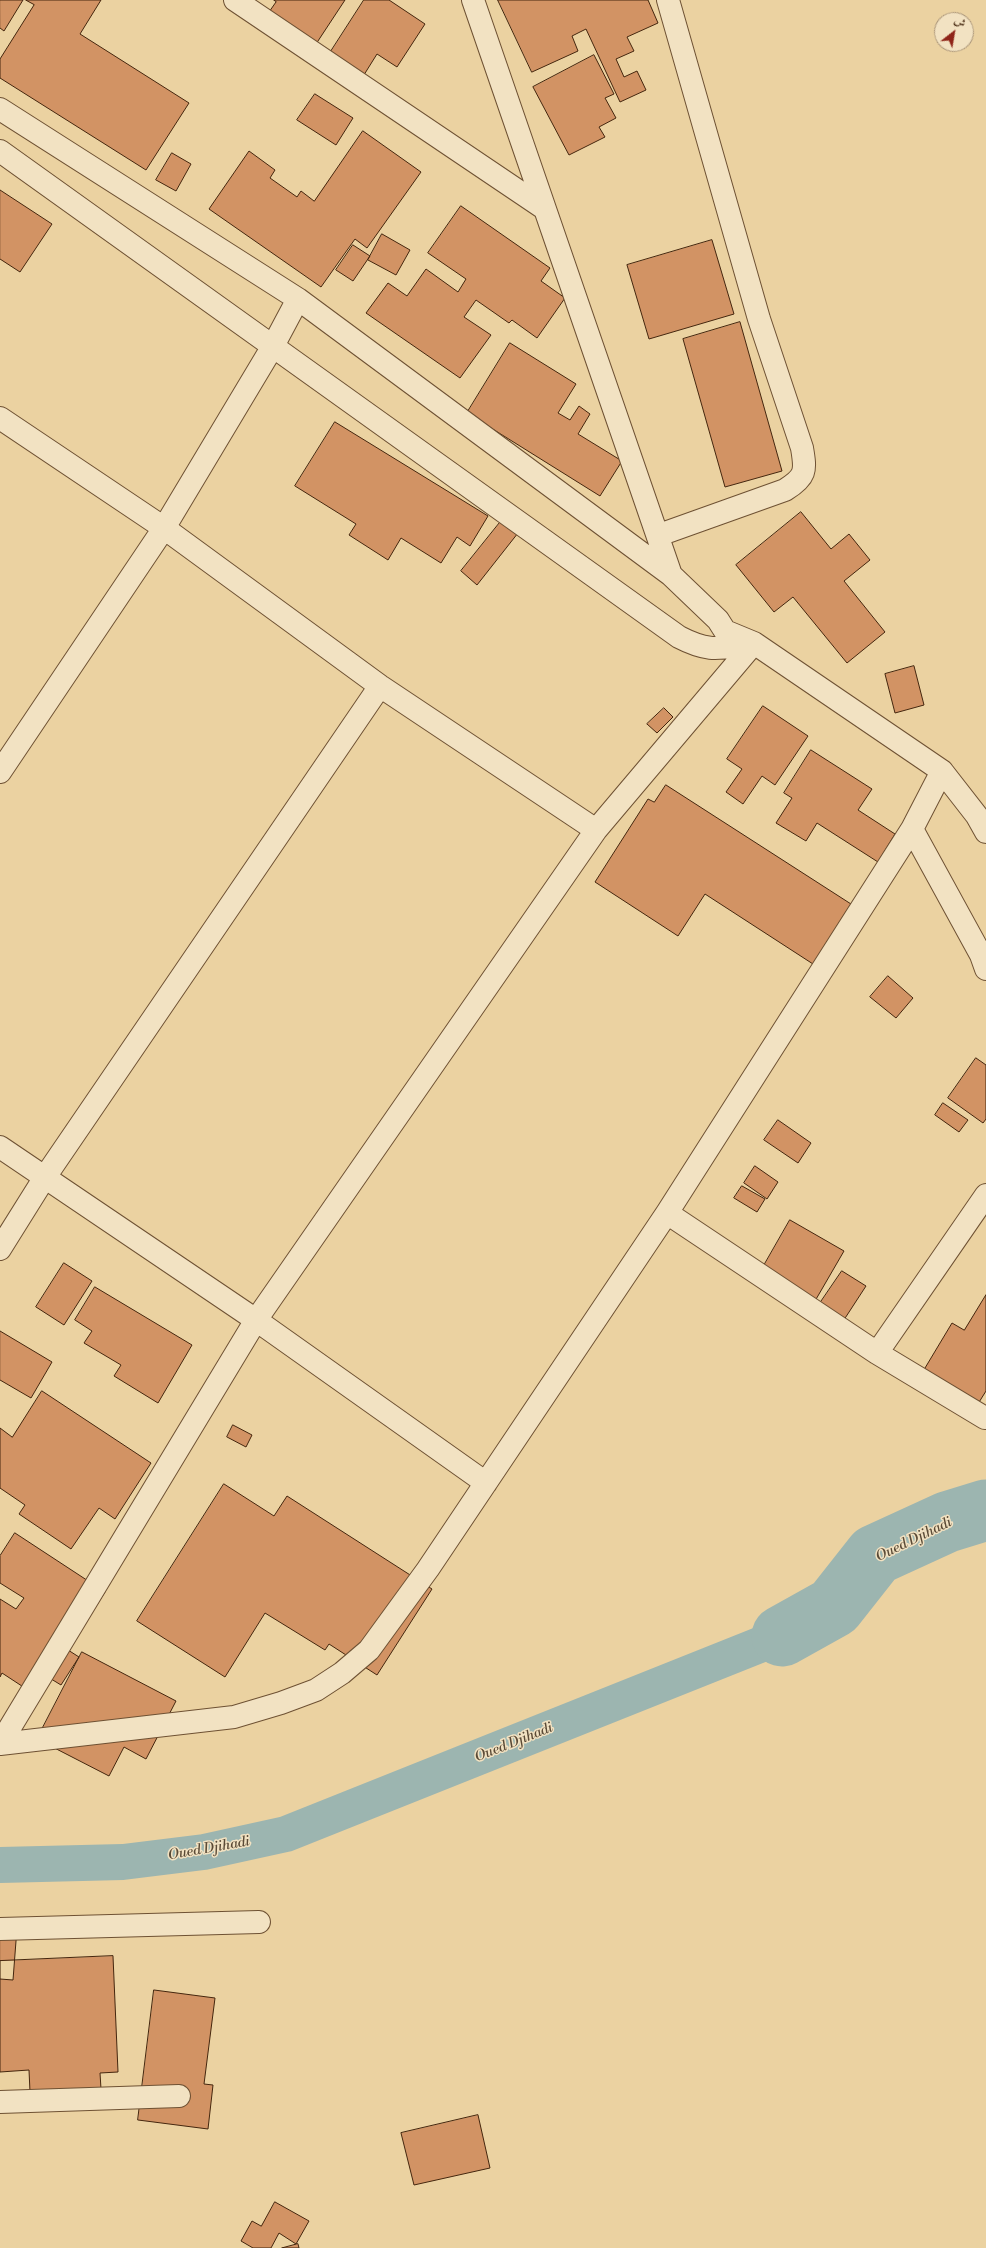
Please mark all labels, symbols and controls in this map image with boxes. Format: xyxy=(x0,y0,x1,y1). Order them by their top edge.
north arrow xyxy=(934,12,974,52)
text: ش xyxy=(951,14,968,31)
water label: Oued Djihadi xyxy=(873,1514,955,1566)
water label: Oued Djihadi xyxy=(472,1720,556,1766)
water label: Oued Djihadi xyxy=(167,1834,251,1864)

